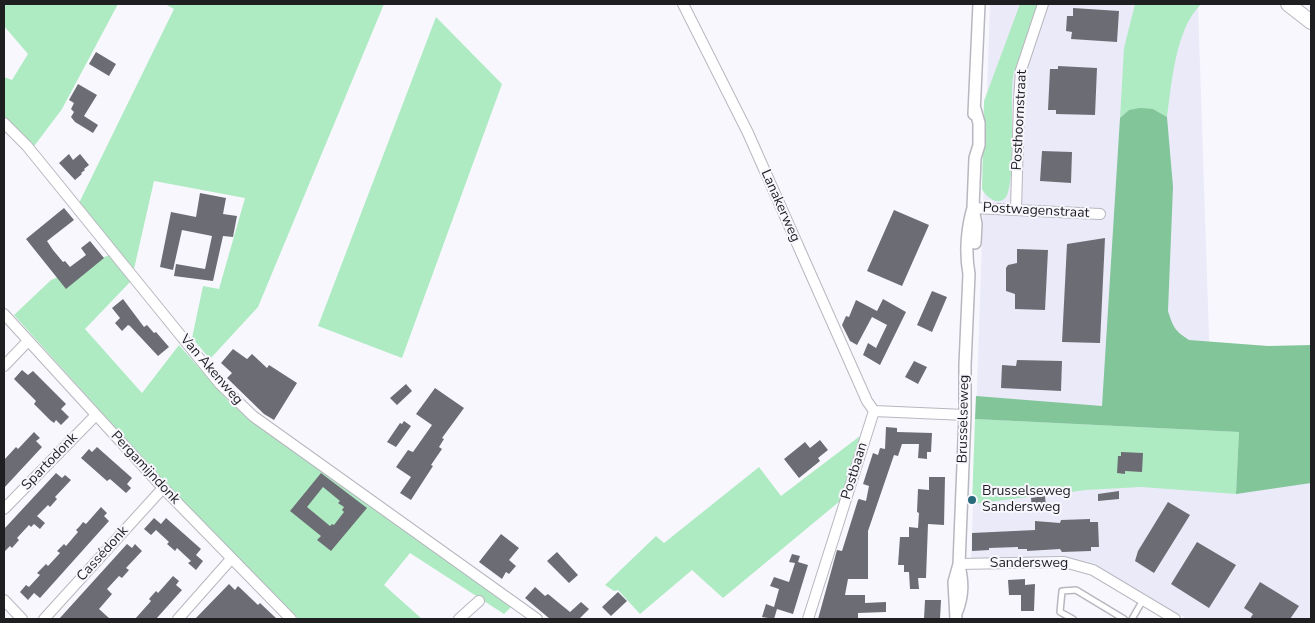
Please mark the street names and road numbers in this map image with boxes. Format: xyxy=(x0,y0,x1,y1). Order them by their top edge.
street label: Posthoornstraat xyxy=(1009,69,1031,171)
street label: Lanakerweg xyxy=(757,167,803,245)
street label: Postwagenstraat xyxy=(982,200,1090,222)
street label: Van Akenweg xyxy=(176,331,246,409)
street label: Brusselseweg xyxy=(955,374,973,464)
street label: Pergamijndonk xyxy=(107,428,183,508)
street label: Spartodonk xyxy=(19,430,81,494)
street label: Postbaan xyxy=(838,440,872,502)
street label: Cassédonk xyxy=(74,523,132,585)
street label: Sandersweg xyxy=(990,556,1068,572)

